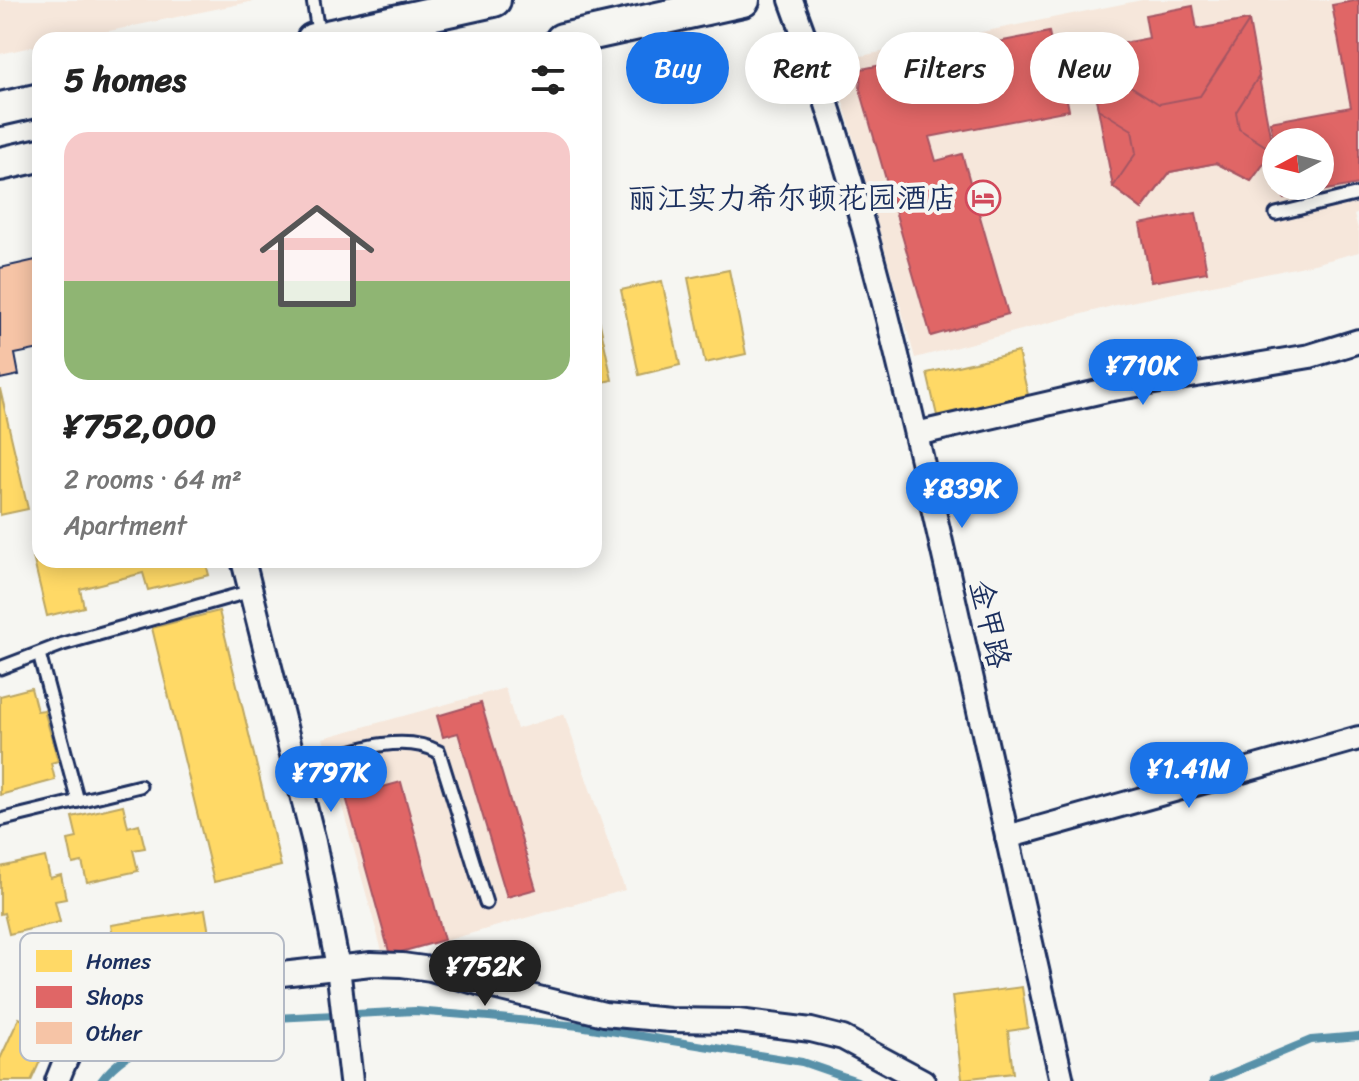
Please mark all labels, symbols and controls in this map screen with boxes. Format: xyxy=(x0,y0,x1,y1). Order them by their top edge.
chip: Buy xyxy=(626,32,729,104)
chip: Rent xyxy=(745,32,860,104)
chip: Filters xyxy=(876,32,1014,104)
chip: New xyxy=(1030,32,1139,104)
text: 5 homes xyxy=(64,50,186,110)
icon: filters xyxy=(526,58,570,102)
north arrow xyxy=(1262,128,1334,200)
map controls xyxy=(1262,128,1334,200)
place label: 丽江实力希尔顿花园酒店 xyxy=(627,171,957,225)
hotel icon: 丽江实力希尔顿花园酒店 xyxy=(964,179,1002,217)
icon: home xyxy=(245,184,389,328)
pin: ¥710K xyxy=(1087,339,1199,407)
text: ¥710K xyxy=(1107,342,1179,388)
text: ¥752,000 xyxy=(64,396,216,456)
text: 2 rooms · 64 m² xyxy=(64,456,242,502)
pin: ¥839K xyxy=(906,462,1018,530)
text: ¥839K xyxy=(924,465,1000,511)
text: Apartment xyxy=(64,502,187,548)
street label: 金甲路 xyxy=(954,574,1026,674)
pin: ¥1.41M xyxy=(1124,742,1254,810)
text: ¥1.41M xyxy=(1148,745,1230,791)
pin: ¥797K xyxy=(275,746,387,814)
text: ¥797K xyxy=(293,749,369,795)
legend xyxy=(20,933,284,1061)
pin: ¥752K xyxy=(429,940,541,1008)
text: Homes xyxy=(86,942,152,981)
text: ¥752K xyxy=(447,943,523,989)
text: Shops xyxy=(86,978,143,1017)
text: Other xyxy=(86,1014,143,1053)

